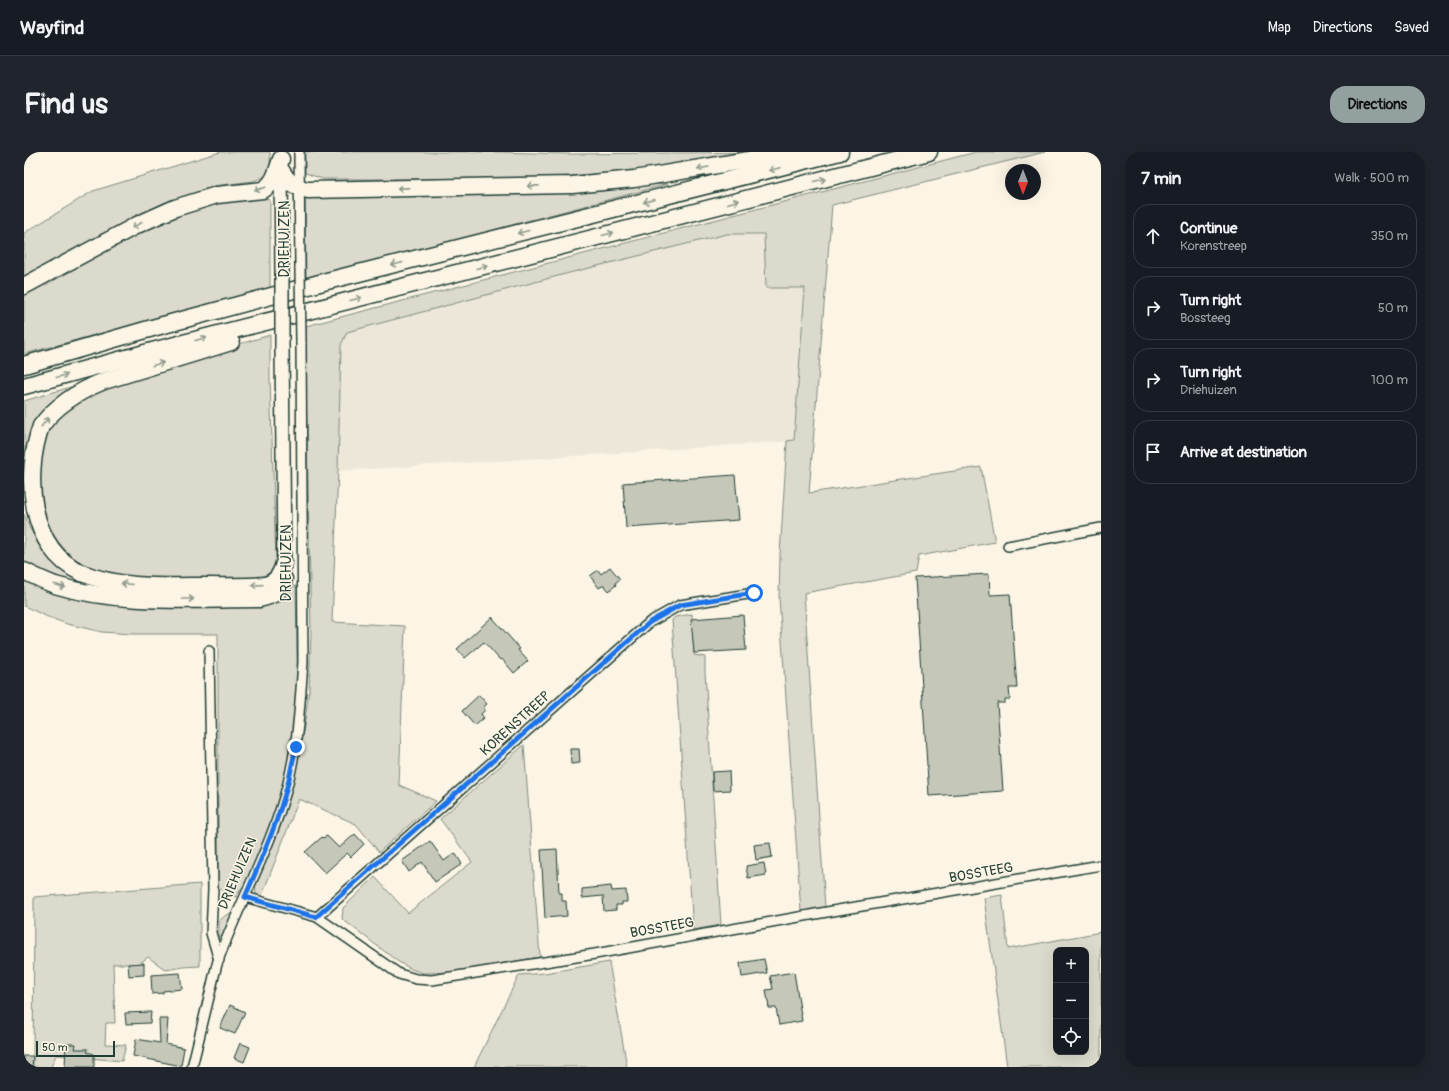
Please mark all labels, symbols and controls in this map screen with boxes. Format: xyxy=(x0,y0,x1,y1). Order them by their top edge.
text: Wayfind xyxy=(20,16,84,40)
text: Map xyxy=(1268,19,1291,36)
text: Directions xyxy=(1313,19,1372,36)
text: Saved xyxy=(1394,19,1429,36)
button: Directions xyxy=(1330,86,1425,123)
text: Find us xyxy=(24,87,108,122)
one-way arrow xyxy=(697,164,710,172)
north arrow xyxy=(1005,164,1041,200)
one-way arrow xyxy=(769,165,782,173)
text: 7 min xyxy=(1141,168,1181,189)
text: Walk · 500 m xyxy=(1334,170,1409,186)
one-way arrow xyxy=(813,175,826,183)
one-way arrow xyxy=(527,182,540,190)
one-way arrow xyxy=(397,184,410,192)
one-way arrow xyxy=(254,186,267,193)
one-way arrow xyxy=(643,197,656,205)
one-way arrow xyxy=(727,197,740,205)
street label: DRIEHUIZEN xyxy=(276,201,293,277)
text: Continue xyxy=(1180,219,1238,238)
one-way arrow xyxy=(131,222,143,230)
icon: ahead xyxy=(1142,225,1164,247)
text: 350 m xyxy=(1370,228,1408,244)
one-way arrow xyxy=(517,229,530,237)
one-way arrow xyxy=(601,230,614,237)
text: Korenstreep xyxy=(1180,238,1247,254)
one-way arrow xyxy=(390,260,403,268)
one-way arrow xyxy=(475,263,488,270)
text: Turn right xyxy=(1180,291,1241,310)
one-way arrow xyxy=(349,295,362,303)
icon: right xyxy=(1142,297,1164,319)
text: 50 m xyxy=(1378,300,1408,316)
text: Bossteeg xyxy=(1180,310,1231,326)
one-way arrow xyxy=(194,335,207,342)
one-way arrow xyxy=(151,360,164,367)
text: Turn right xyxy=(1180,363,1241,382)
icon: right xyxy=(1142,369,1164,391)
one-way arrow xyxy=(55,372,68,379)
text: 100 m xyxy=(1371,372,1408,388)
text: Driehuizen xyxy=(1180,382,1237,398)
one-way arrow xyxy=(40,417,49,427)
icon: arrive xyxy=(1142,441,1164,463)
text: Arrive at destination xyxy=(1180,443,1307,462)
street label: DRIEHUIZEN xyxy=(278,525,295,601)
one-way arrow xyxy=(121,580,134,588)
one-way arrow xyxy=(251,582,264,589)
one-way arrow xyxy=(53,583,66,590)
route start xyxy=(745,584,763,602)
one-way arrow xyxy=(181,595,194,603)
street label: KORENSTREEP xyxy=(477,687,554,759)
route end xyxy=(287,738,305,756)
street label: DRIEHUIZEN xyxy=(215,835,260,912)
street label: BOSSTEEG xyxy=(948,858,1014,886)
street label: BOSSTEEG xyxy=(629,913,695,941)
map controls xyxy=(1053,947,1089,1055)
button: + xyxy=(1053,947,1089,983)
button: − xyxy=(1053,983,1089,1019)
button: locate xyxy=(1053,1019,1089,1055)
scale bar xyxy=(36,1039,115,1058)
text: 50 m xyxy=(42,1041,68,1054)

